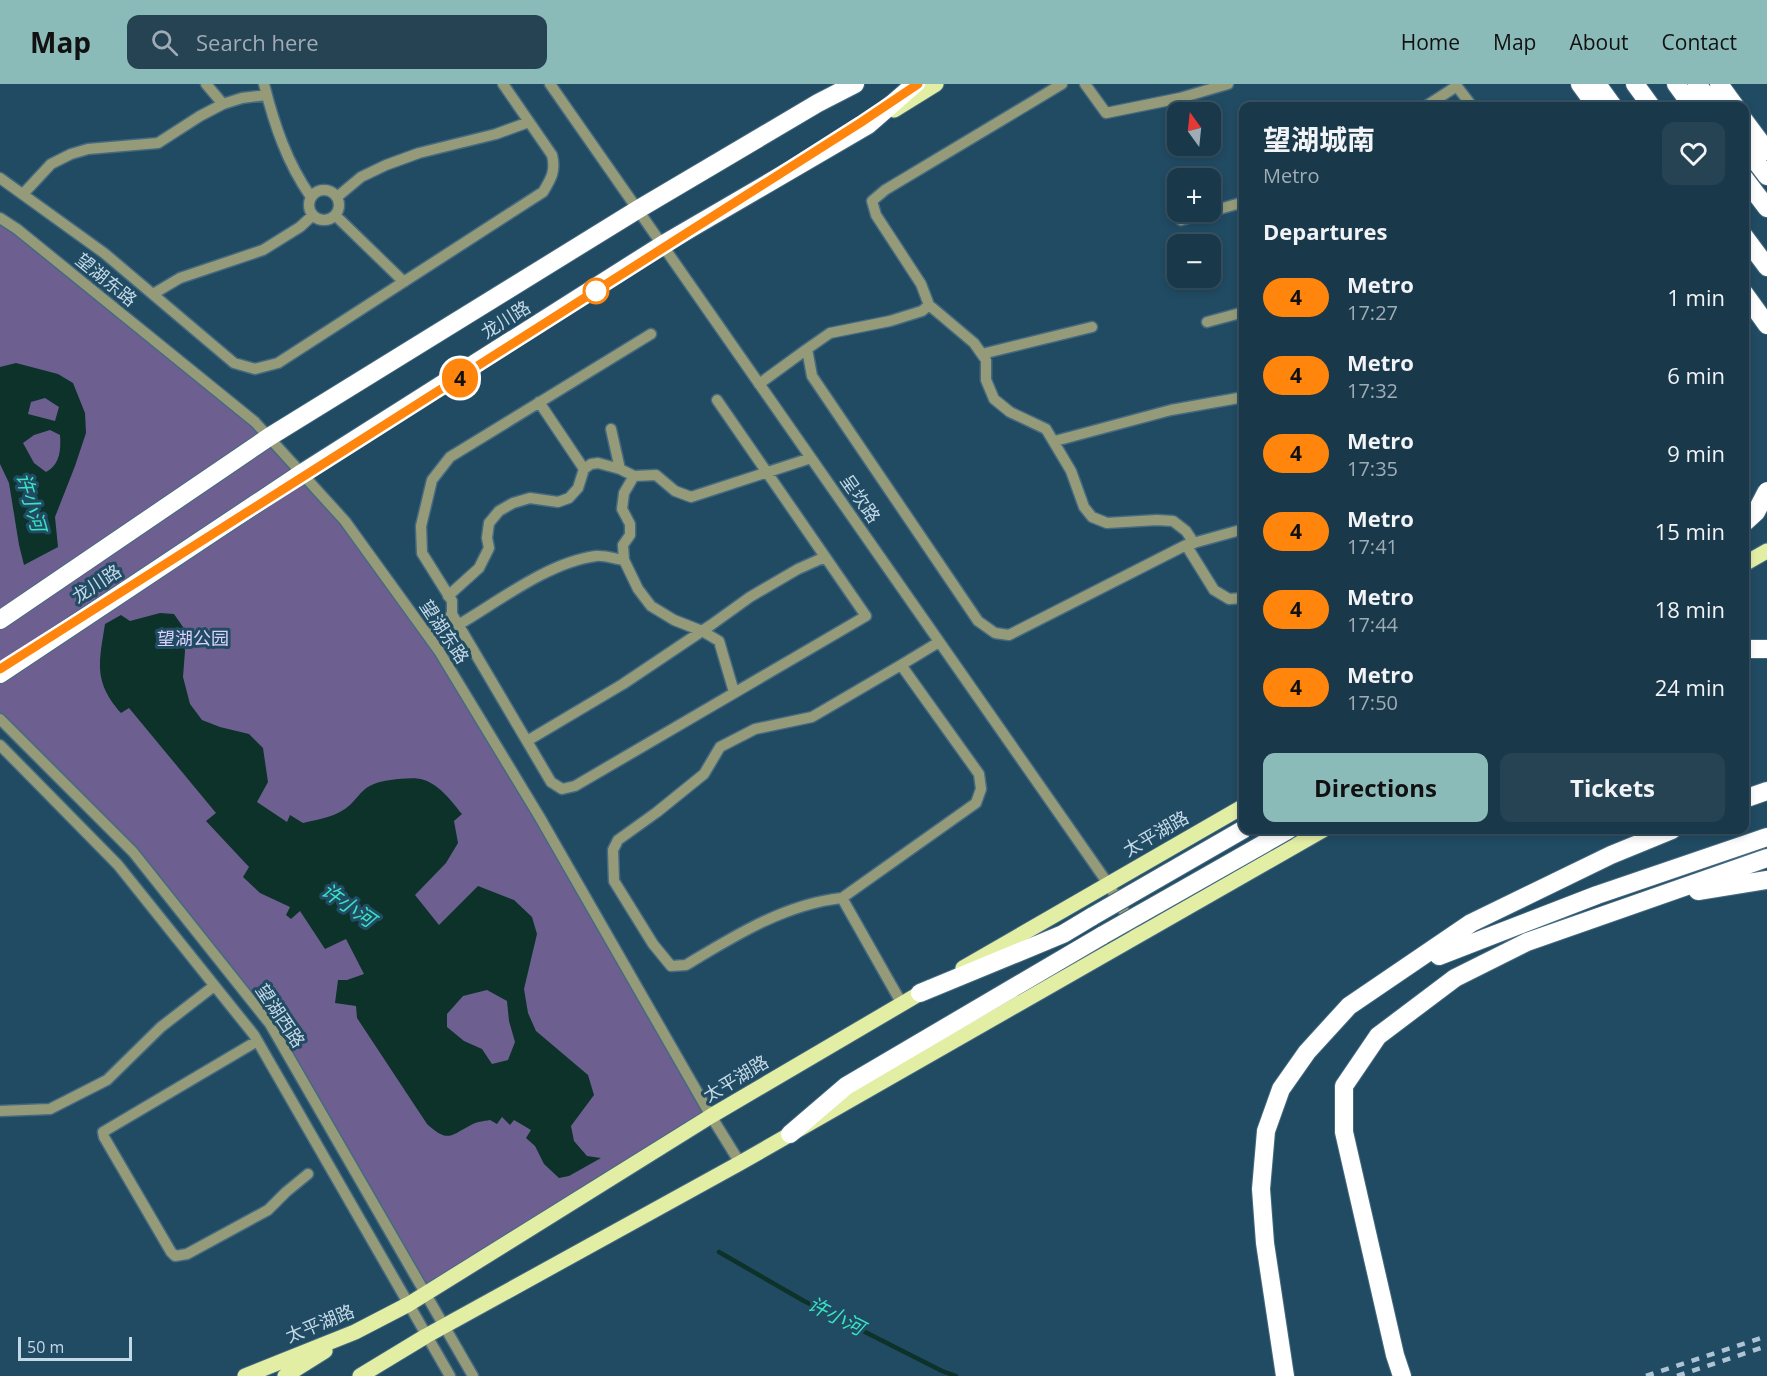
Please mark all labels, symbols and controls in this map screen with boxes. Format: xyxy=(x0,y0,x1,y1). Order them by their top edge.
search box xyxy=(127,15,547,69)
text: Map xyxy=(30,23,91,61)
icon: search xyxy=(148,26,181,59)
text: Search here xyxy=(196,27,319,57)
text: Home xyxy=(1401,28,1460,56)
text: Map xyxy=(1493,28,1536,56)
text: About xyxy=(1569,28,1629,56)
text: Contact xyxy=(1662,28,1737,56)
north arrow xyxy=(1167,102,1221,156)
map controls xyxy=(1167,102,1221,288)
text: 望湖城南 xyxy=(1263,120,1375,158)
button: heart xyxy=(1662,122,1725,185)
text: Metro xyxy=(1263,162,1320,189)
button: + xyxy=(1167,168,1221,222)
text: Departures xyxy=(1263,216,1387,246)
button: − xyxy=(1167,234,1221,288)
street label: 望湖东路 xyxy=(71,247,142,311)
text: Metro xyxy=(1347,269,1414,299)
unlabelled marker xyxy=(583,278,609,304)
text: 1 min xyxy=(1667,282,1725,312)
text: 4 xyxy=(1290,283,1302,311)
street label: 龙川路 xyxy=(476,295,535,344)
text: 17:27 xyxy=(1347,299,1398,326)
text: Metro xyxy=(1347,347,1414,377)
line badge: 4 xyxy=(440,358,480,398)
text: 6 min xyxy=(1667,360,1725,390)
text: 4 xyxy=(1290,361,1302,389)
text: 4 xyxy=(454,364,466,392)
text: 17:32 xyxy=(1347,377,1398,404)
text: Metro xyxy=(1347,425,1414,455)
text: 9 min xyxy=(1667,438,1725,468)
text: 4 xyxy=(1290,439,1302,467)
text: 17:35 xyxy=(1347,455,1398,482)
water label: 许小河 xyxy=(10,469,54,538)
street label: 呈坎路 xyxy=(836,469,886,527)
text: Metro xyxy=(1347,503,1414,533)
text: 15 min xyxy=(1655,516,1725,546)
text: 4 xyxy=(1290,517,1302,545)
text: 17:41 xyxy=(1347,533,1398,560)
street label: 龙川路 xyxy=(67,558,126,608)
text: Metro xyxy=(1347,581,1414,611)
text: 18 min xyxy=(1655,594,1725,624)
street label: 望湖东路 xyxy=(415,595,475,668)
text: 4 xyxy=(1290,595,1302,623)
text: 17:44 xyxy=(1347,611,1398,638)
park label: 望湖公园 xyxy=(157,626,229,650)
text: Metro xyxy=(1347,659,1414,689)
text: 24 min xyxy=(1655,672,1725,702)
text: 4 xyxy=(1290,673,1302,701)
text: 17:50 xyxy=(1347,689,1398,716)
button: Directions xyxy=(1263,753,1488,822)
button: Tickets xyxy=(1500,753,1725,822)
street label: 太平湖路 xyxy=(1118,805,1193,862)
water label: 许小河 xyxy=(316,876,384,935)
street label: 望湖西路 xyxy=(251,979,311,1052)
street label: 太平湖路 xyxy=(698,1049,773,1107)
water label: 许小河 xyxy=(803,1290,873,1343)
street label: 太平湖路 xyxy=(282,1298,357,1348)
scale bar xyxy=(18,1334,132,1362)
text: 50 m xyxy=(27,1336,64,1358)

